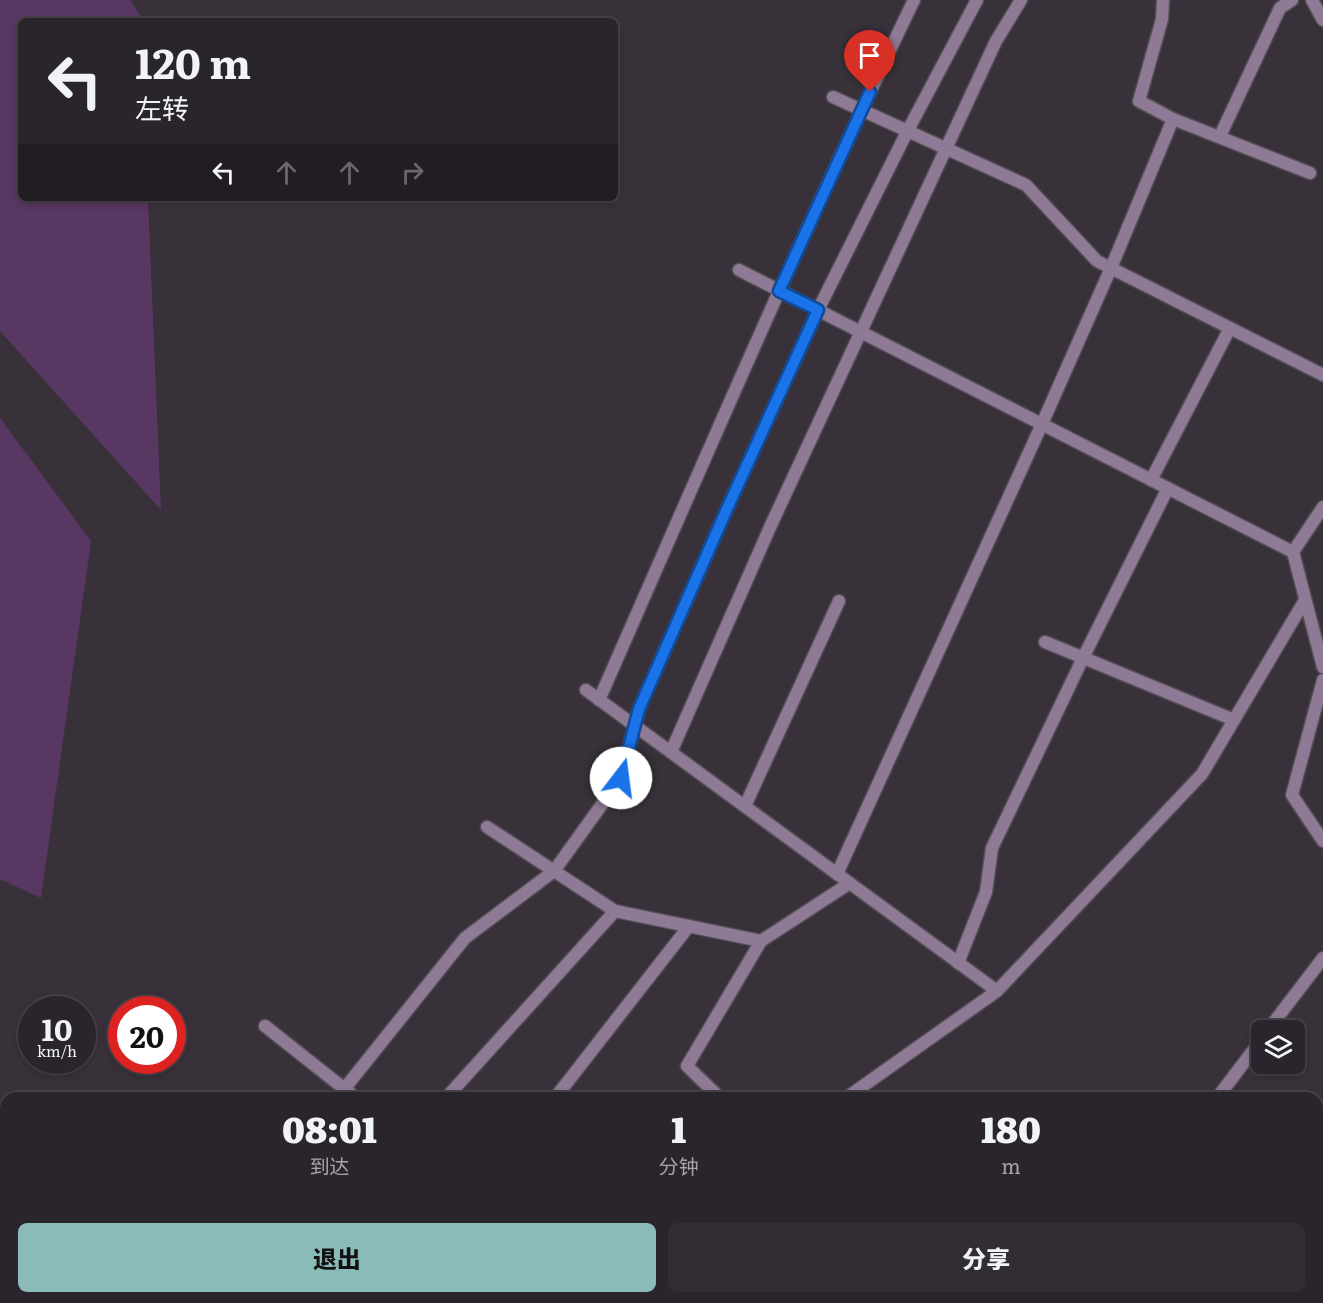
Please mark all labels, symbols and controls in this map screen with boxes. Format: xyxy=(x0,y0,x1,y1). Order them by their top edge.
text: 120 m xyxy=(135,30,251,92)
pin xyxy=(844,30,895,92)
icon: arrive xyxy=(853,39,886,72)
icon: left xyxy=(36,42,114,120)
text: 左转 xyxy=(135,87,189,127)
icon: left xyxy=(207,156,240,189)
icon: ahead xyxy=(270,156,303,189)
icon: ahead xyxy=(333,156,366,189)
icon: right xyxy=(396,156,429,189)
position arrow xyxy=(589,746,653,810)
speed limit sign: 20 xyxy=(108,996,186,1074)
text: 10 xyxy=(42,1006,72,1050)
map controls xyxy=(1251,1020,1305,1074)
button: layers xyxy=(1251,1020,1305,1074)
text: km/h xyxy=(37,1039,77,1062)
text: 08:01 xyxy=(282,1101,377,1154)
text: 1 xyxy=(671,1101,686,1154)
text: 180 xyxy=(981,1101,1041,1154)
text: 到达 xyxy=(309,1150,349,1180)
text: 分钟 xyxy=(659,1150,699,1180)
text: m xyxy=(1001,1150,1021,1180)
button: 退出 xyxy=(18,1223,656,1292)
button: 分享 xyxy=(668,1223,1305,1292)

